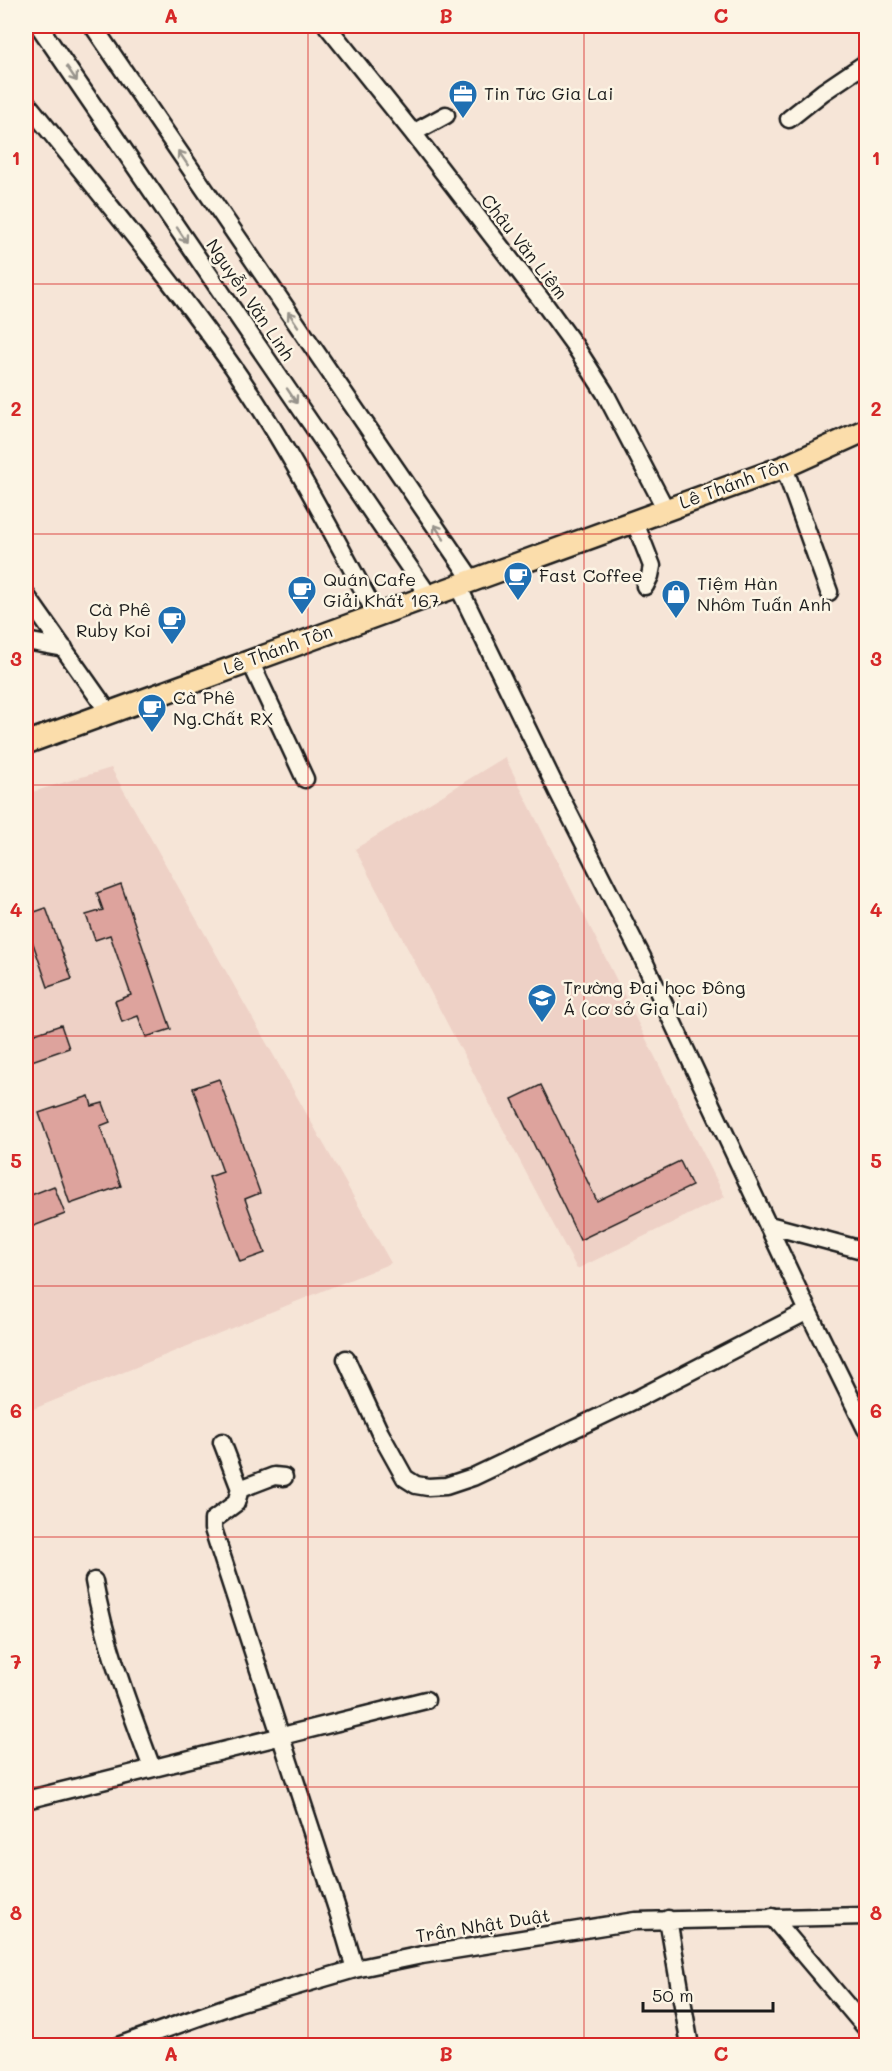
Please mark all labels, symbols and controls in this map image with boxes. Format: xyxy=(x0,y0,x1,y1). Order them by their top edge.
text: A xyxy=(164,2,178,28)
text: B xyxy=(439,2,453,28)
text: C xyxy=(714,2,729,28)
one-way arrow xyxy=(66,65,78,81)
office icon: Tin Tức Gia Lai xyxy=(447,78,479,120)
place label: Tin Tức Gia Lai xyxy=(484,81,614,105)
text: 1 xyxy=(12,144,20,170)
text: 1 xyxy=(872,144,880,170)
one-way arrow xyxy=(177,150,190,167)
street label: Châu Văn Liêm xyxy=(476,189,573,304)
one-way arrow xyxy=(176,226,188,243)
street label: Nguyễn Văn Linh xyxy=(201,234,300,365)
one-way arrow xyxy=(287,311,300,328)
one-way arrow xyxy=(286,387,298,404)
text: 2 xyxy=(10,395,22,421)
text: 2 xyxy=(870,395,882,421)
street label: Lê Thánh Tôn xyxy=(676,452,791,514)
one-way arrow xyxy=(433,525,445,541)
cafe icon: Fast Coffee xyxy=(502,560,534,602)
place label: Fast Coffee xyxy=(539,563,643,587)
place label: Quán Cafe Giải Khát 167 xyxy=(323,567,439,612)
place label: Tiệm Hàn Nhôm Tuấn Anh xyxy=(697,571,831,616)
cafe icon: Quán Cafe Giải Khát 167 xyxy=(286,574,318,616)
shop icon: Tiệm Hàn Nhôm Tuấn Anh xyxy=(660,578,692,620)
place label: Cà Phê Ruby Koi xyxy=(76,597,151,642)
cafe icon: Cà Phê Ruby Koi xyxy=(156,604,188,646)
street label: Lê Thánh Tôn xyxy=(220,618,335,680)
text: 3 xyxy=(10,645,22,671)
text: 3 xyxy=(870,645,882,671)
place label: Cà Phê Ng.Chất RX xyxy=(173,685,273,730)
cafe icon: Cà Phê Ng.Chất RX xyxy=(136,692,168,734)
text: 4 xyxy=(10,896,23,922)
text: 4 xyxy=(870,896,883,922)
place label: Trường Đại học Đông Á (cơ sở Gia Lai) xyxy=(563,975,745,1020)
school or university icon: Trường Đại học Đông Á (cơ sở Gia Lai) xyxy=(526,982,558,1024)
text: 5 xyxy=(10,1147,22,1173)
text: 5 xyxy=(870,1147,882,1173)
text: 6 xyxy=(10,1397,22,1423)
text: 6 xyxy=(870,1397,882,1423)
text: 7 xyxy=(10,1648,22,1674)
text: 7 xyxy=(870,1648,882,1674)
text: 8 xyxy=(10,1899,22,1925)
text: 8 xyxy=(870,1899,882,1925)
street label: Trần Nhật Duật xyxy=(414,1903,552,1947)
scale bar xyxy=(643,1975,774,2013)
text: 50 m xyxy=(652,1983,694,2007)
text: A xyxy=(164,2040,178,2066)
text: B xyxy=(439,2040,453,2066)
text: C xyxy=(714,2040,729,2066)

